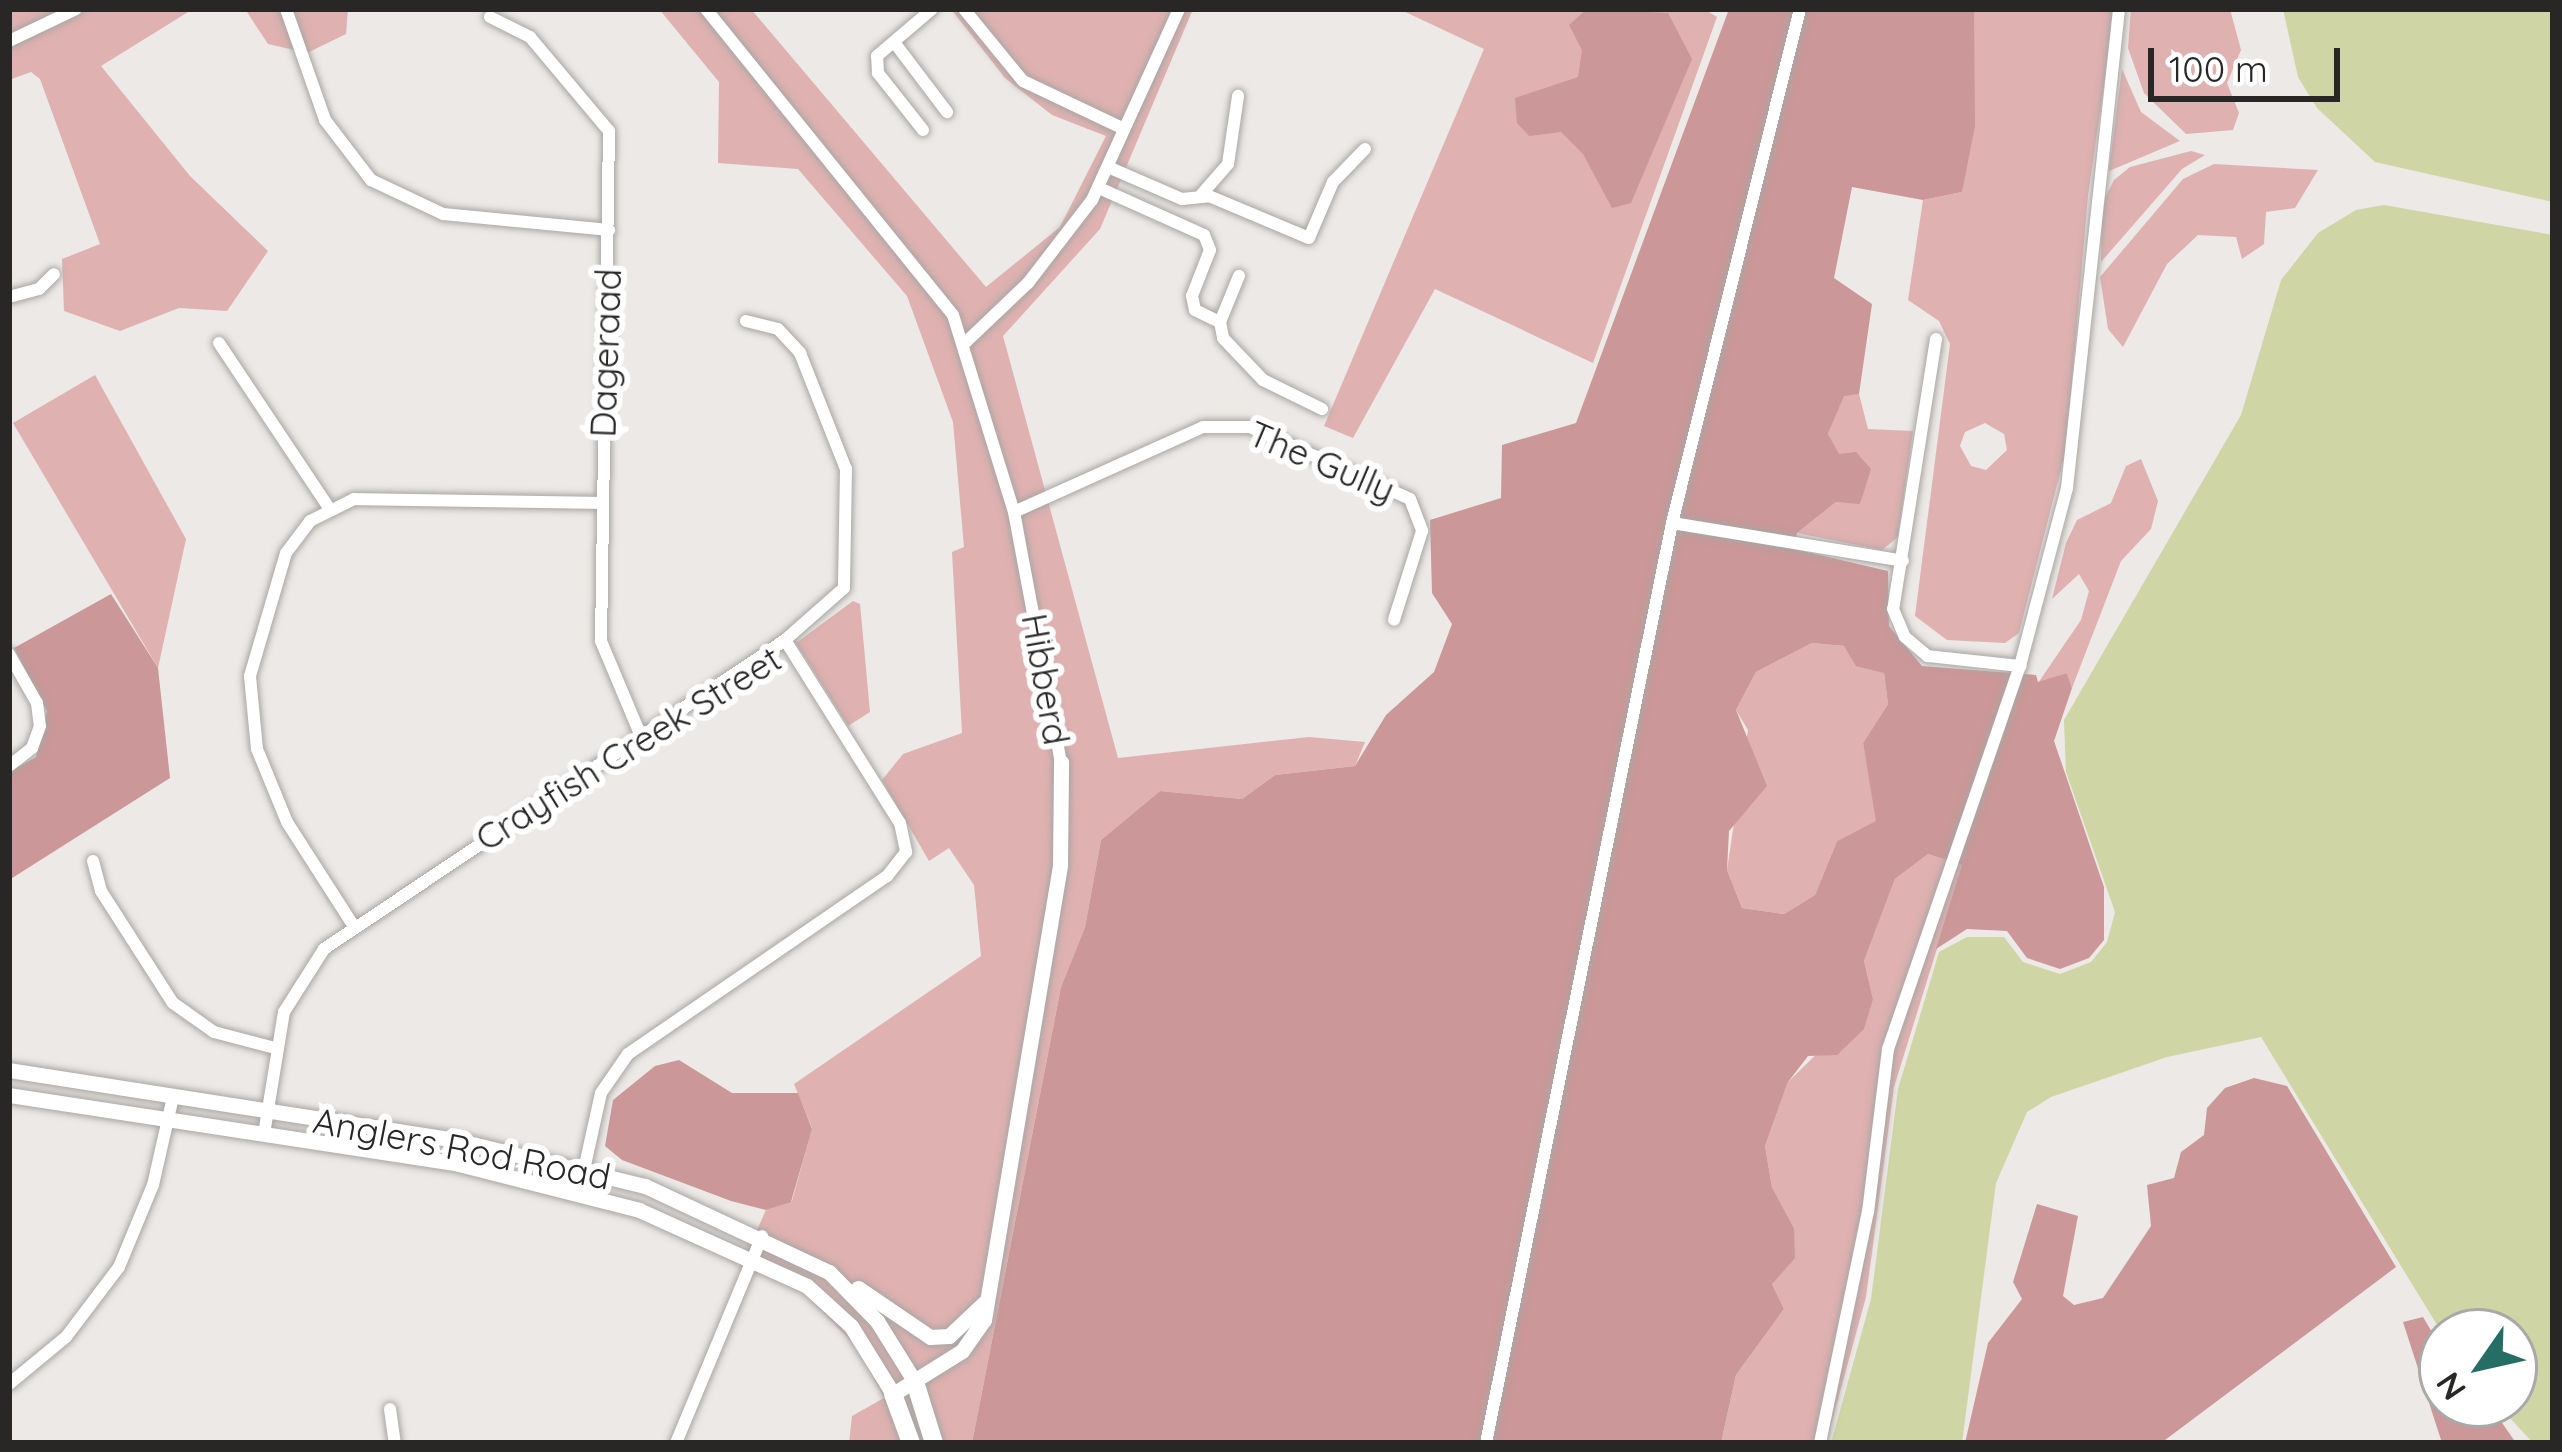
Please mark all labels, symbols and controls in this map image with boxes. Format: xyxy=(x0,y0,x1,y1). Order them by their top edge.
scale bar xyxy=(2154,24,2346,98)
text: 100 m xyxy=(2169,46,2268,91)
street label: Dageraad xyxy=(580,268,630,438)
street label: The Gully xyxy=(1243,411,1401,511)
street label: Hibberd xyxy=(1013,610,1079,748)
street label: Crayfish Creek Street xyxy=(467,636,789,860)
street label: Anglers Rod Road xyxy=(310,1098,614,1198)
north arrow xyxy=(2418,1308,2538,1428)
text: N xyxy=(2426,1365,2474,1408)

